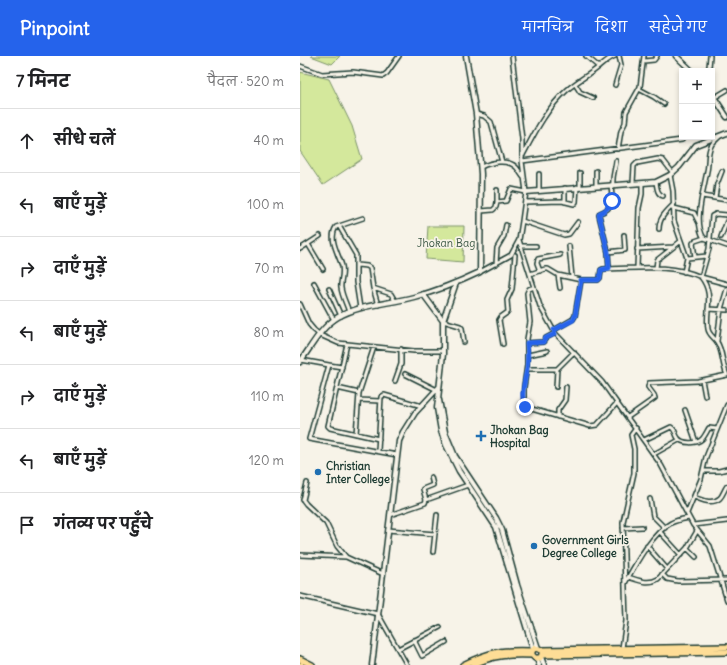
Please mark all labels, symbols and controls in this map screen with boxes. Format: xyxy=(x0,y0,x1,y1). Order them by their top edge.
text: Pinpoint xyxy=(20,16,90,40)
text: मानचित्र xyxy=(522,18,573,36)
text: दिशा xyxy=(595,18,627,36)
text: सहेजे गए xyxy=(649,18,707,36)
map controls xyxy=(679,68,715,140)
button: + xyxy=(679,68,715,104)
text: 7 मिनट xyxy=(16,70,70,92)
text: पैदल · 520 m xyxy=(207,73,284,90)
button: − xyxy=(679,104,715,140)
icon: ahead xyxy=(16,130,38,152)
text: सीधे चलें xyxy=(54,130,115,149)
text: 40 m xyxy=(253,132,284,149)
route start xyxy=(603,192,621,210)
icon: left xyxy=(16,194,38,216)
text: बाएँ मुड़ें xyxy=(54,194,106,213)
text: 100 m xyxy=(247,196,284,213)
park label: Jhokan Bag xyxy=(417,236,475,250)
icon: right xyxy=(16,258,38,280)
text: दाएँ मुड़ें xyxy=(54,258,106,277)
text: 70 m xyxy=(255,260,284,277)
icon: left xyxy=(16,322,38,344)
text: बाएँ मुड़ें xyxy=(54,322,106,341)
text: 80 m xyxy=(253,324,284,341)
icon: right xyxy=(16,386,38,408)
text: दाएँ मुड़ें xyxy=(54,386,106,405)
text: 110 m xyxy=(251,388,284,405)
route end xyxy=(516,398,534,416)
place label: Jhokan Bag Hospital xyxy=(490,423,549,451)
marker: Jhokan Bag Hospital xyxy=(475,430,487,442)
icon: left xyxy=(16,450,38,472)
text: बाएँ मुड़ें xyxy=(54,450,106,469)
text: 120 m xyxy=(249,452,284,469)
place label: Christian Inter College xyxy=(326,459,390,487)
marker: Christian Inter College xyxy=(313,467,323,477)
icon: arrive xyxy=(16,514,38,536)
text: गंतव्य पर पहुँचे xyxy=(54,514,152,533)
place label: Government Girls Degree College xyxy=(542,533,629,561)
marker: Government Girls Degree College xyxy=(529,541,539,551)

